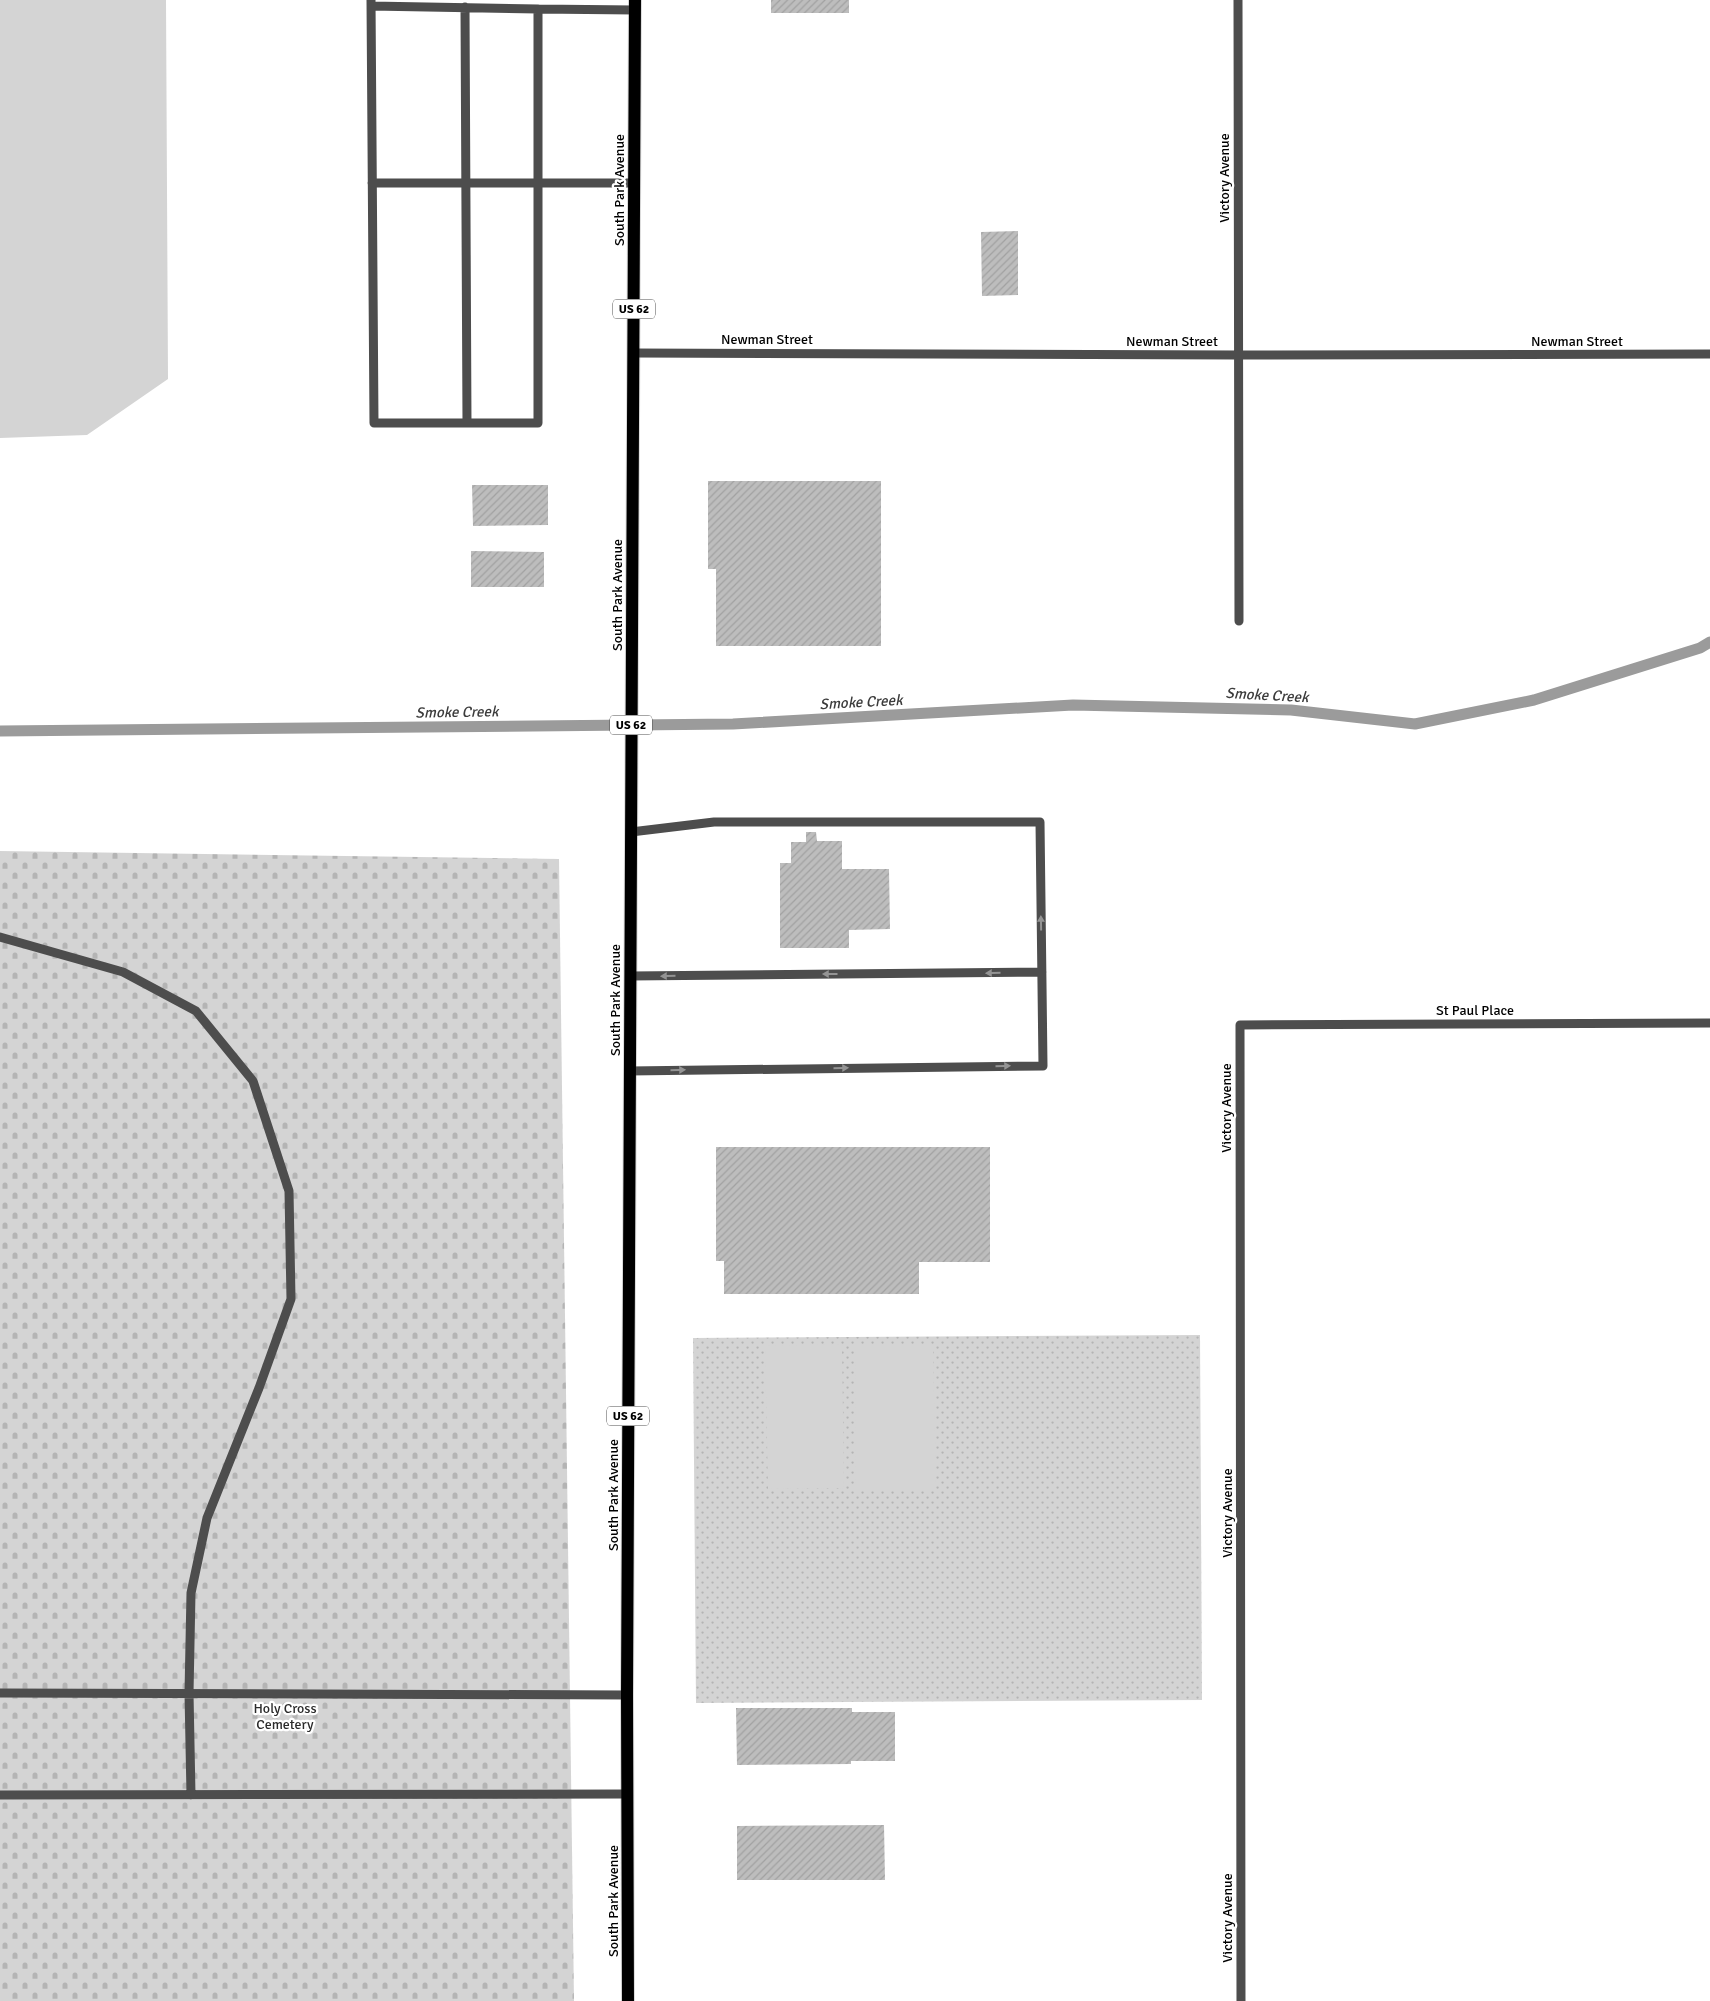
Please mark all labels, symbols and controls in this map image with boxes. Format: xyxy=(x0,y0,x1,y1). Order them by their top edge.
street label: Victory Avenue xyxy=(1216,133,1233,223)
street label: South Park Avenue xyxy=(611,134,628,246)
road number: US 62 xyxy=(613,300,655,318)
street label: Newman Street xyxy=(721,331,813,348)
street label: Newman Street xyxy=(1126,333,1218,350)
street label: Newman Street xyxy=(1531,333,1623,350)
street label: South Park Avenue xyxy=(609,539,626,651)
water label: Smoke Creek xyxy=(1225,684,1310,706)
water label: Smoke Creek xyxy=(819,691,904,713)
water label: Smoke Creek xyxy=(415,702,500,722)
road number: US 62 xyxy=(610,716,652,734)
one-way arrow xyxy=(1037,915,1045,931)
street label: South Park Avenue xyxy=(607,944,624,1056)
one-way arrow xyxy=(985,969,1001,977)
one-way arrow xyxy=(822,970,838,978)
one-way arrow xyxy=(660,972,676,980)
street label: St Paul Place xyxy=(1436,1002,1514,1019)
one-way arrow xyxy=(995,1062,1011,1070)
street label: Victory Avenue xyxy=(1218,1063,1235,1153)
one-way arrow xyxy=(833,1064,849,1072)
one-way arrow xyxy=(670,1066,686,1074)
road number: US 62 xyxy=(607,1406,649,1425)
street label: South Park Avenue xyxy=(605,1439,622,1551)
street label: Victory Avenue xyxy=(1219,1468,1236,1558)
park label: Holy Cross Cemetery xyxy=(253,1700,317,1733)
street label: South Park Avenue xyxy=(605,1845,622,1957)
street label: Victory Avenue xyxy=(1219,1873,1236,1963)

